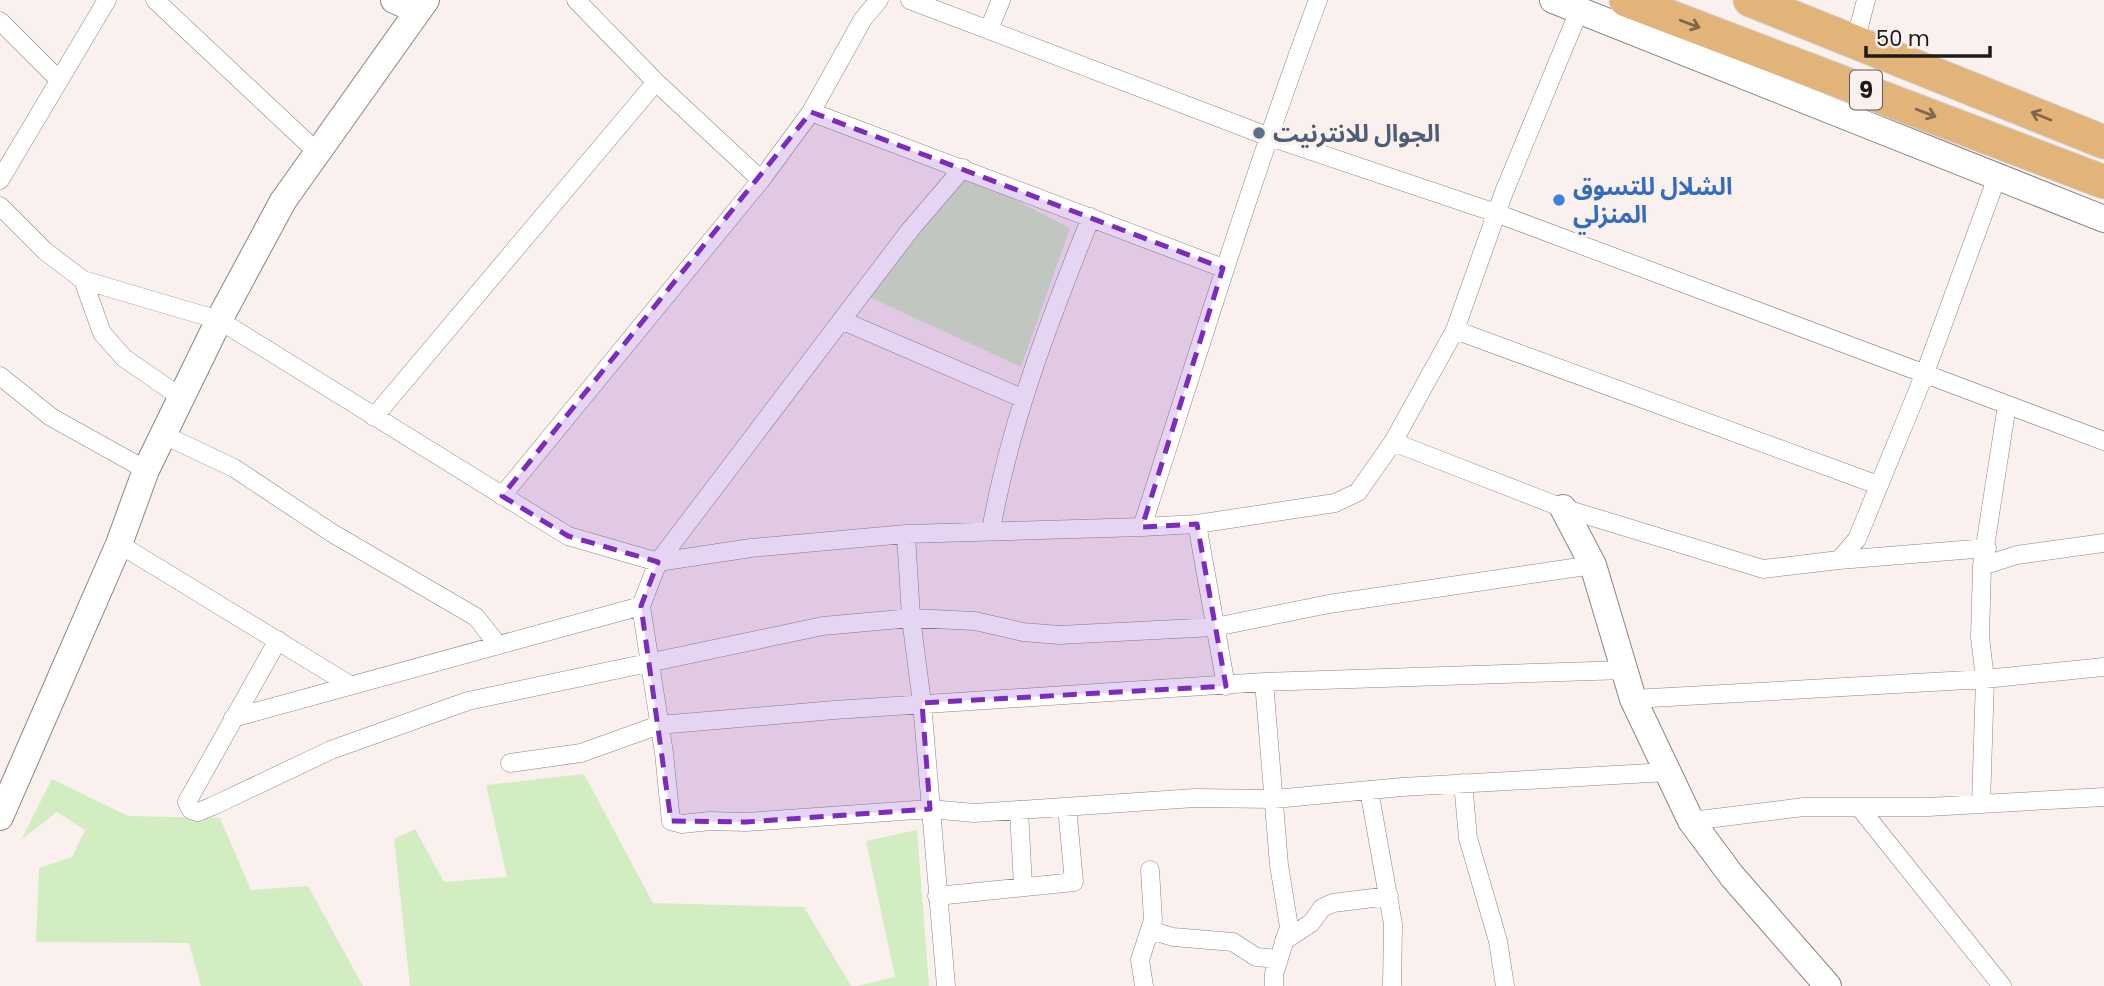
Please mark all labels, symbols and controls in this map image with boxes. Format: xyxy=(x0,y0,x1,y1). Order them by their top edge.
scale bar xyxy=(1866,14,1990,58)
one-way arrow xyxy=(1679,19,1701,31)
text: 50 m xyxy=(1876,24,1930,53)
road number: 9 xyxy=(1850,71,1882,110)
one-way arrow xyxy=(1915,108,1936,121)
one-way arrow xyxy=(2030,109,2052,122)
place label: الجوال للانترنيت xyxy=(1273,117,1440,150)
marker: الجوال للانترنيت xyxy=(1251,125,1267,141)
place label: الشلال للتسوق المنزلي xyxy=(1573,170,1733,234)
marker: الشلال للتسوق المنزلي xyxy=(1551,192,1567,208)

